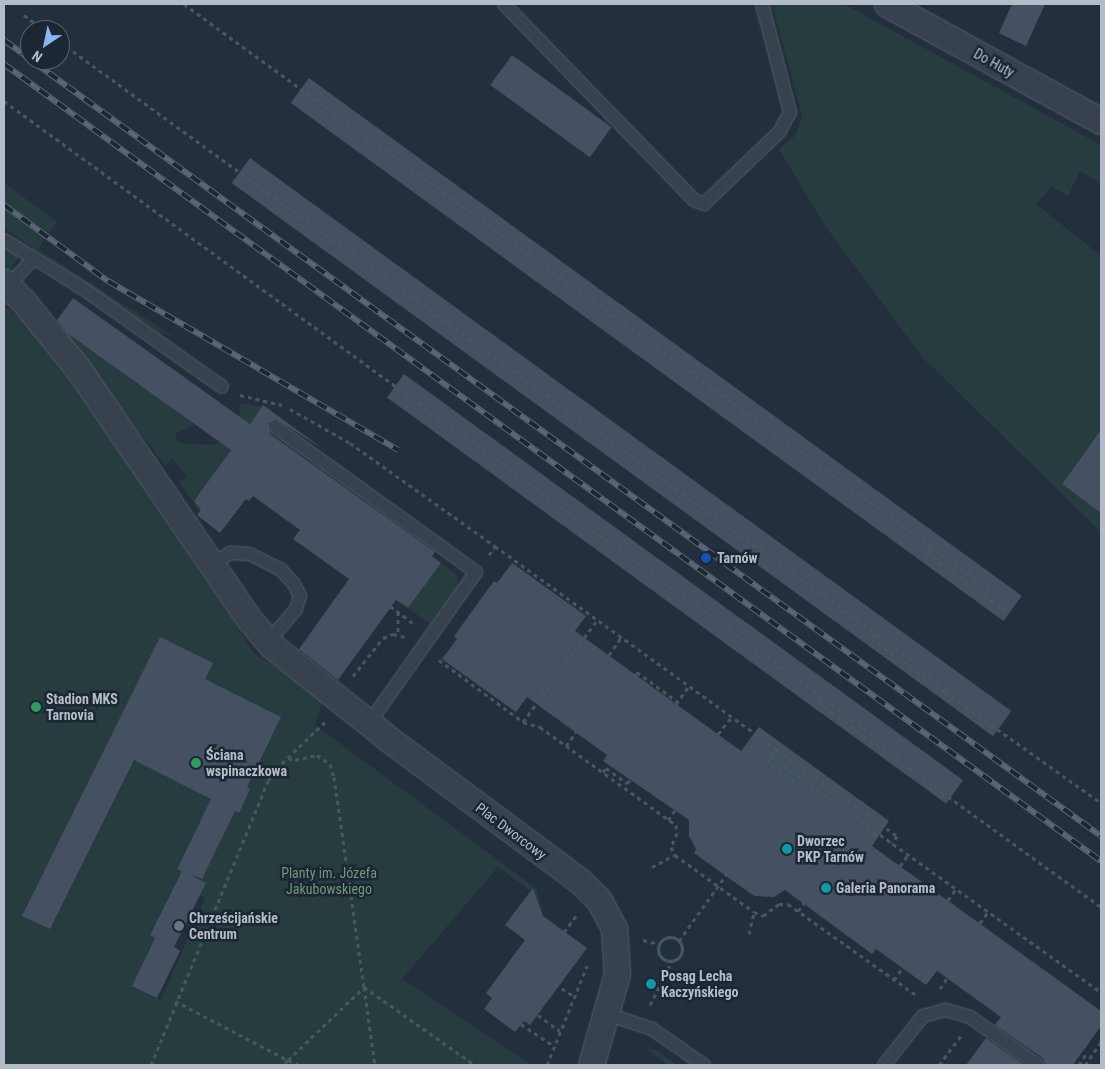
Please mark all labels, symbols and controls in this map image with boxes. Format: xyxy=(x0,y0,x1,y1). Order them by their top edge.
north arrow xyxy=(20,20,70,70)
street label: Do Huty xyxy=(971,45,1017,81)
text: N xyxy=(29,48,45,66)
place label: Tarnów xyxy=(717,550,757,566)
marker: Tarnów xyxy=(699,551,713,565)
place label: Stadion MKS Tarnovia xyxy=(46,691,118,724)
marker: Stadion MKS Tarnovia xyxy=(30,701,42,713)
place label: Ściana wspinaczkowa xyxy=(206,747,287,780)
marker: Ściana wspinaczkowa xyxy=(190,757,202,769)
street label: Plac Dworcowy xyxy=(472,799,550,863)
place label: Dworzec PKP Tarnów xyxy=(797,833,864,866)
marker: Dworzec PKP Tarnów xyxy=(781,843,793,855)
park label: Planty im. Józefa Jakubowskiego xyxy=(281,865,377,898)
place label: Galeria Panorama xyxy=(836,880,935,896)
marker: Galeria Panorama xyxy=(820,882,832,894)
place label: Chrześcijańskie Centrum xyxy=(189,910,278,942)
marker: Chrześcijańskie Centrum xyxy=(173,920,185,932)
place label: Posąg Lecha Kaczyńskiego xyxy=(661,968,739,1000)
marker: Posąg Lecha Kaczyńskiego xyxy=(645,978,657,990)

